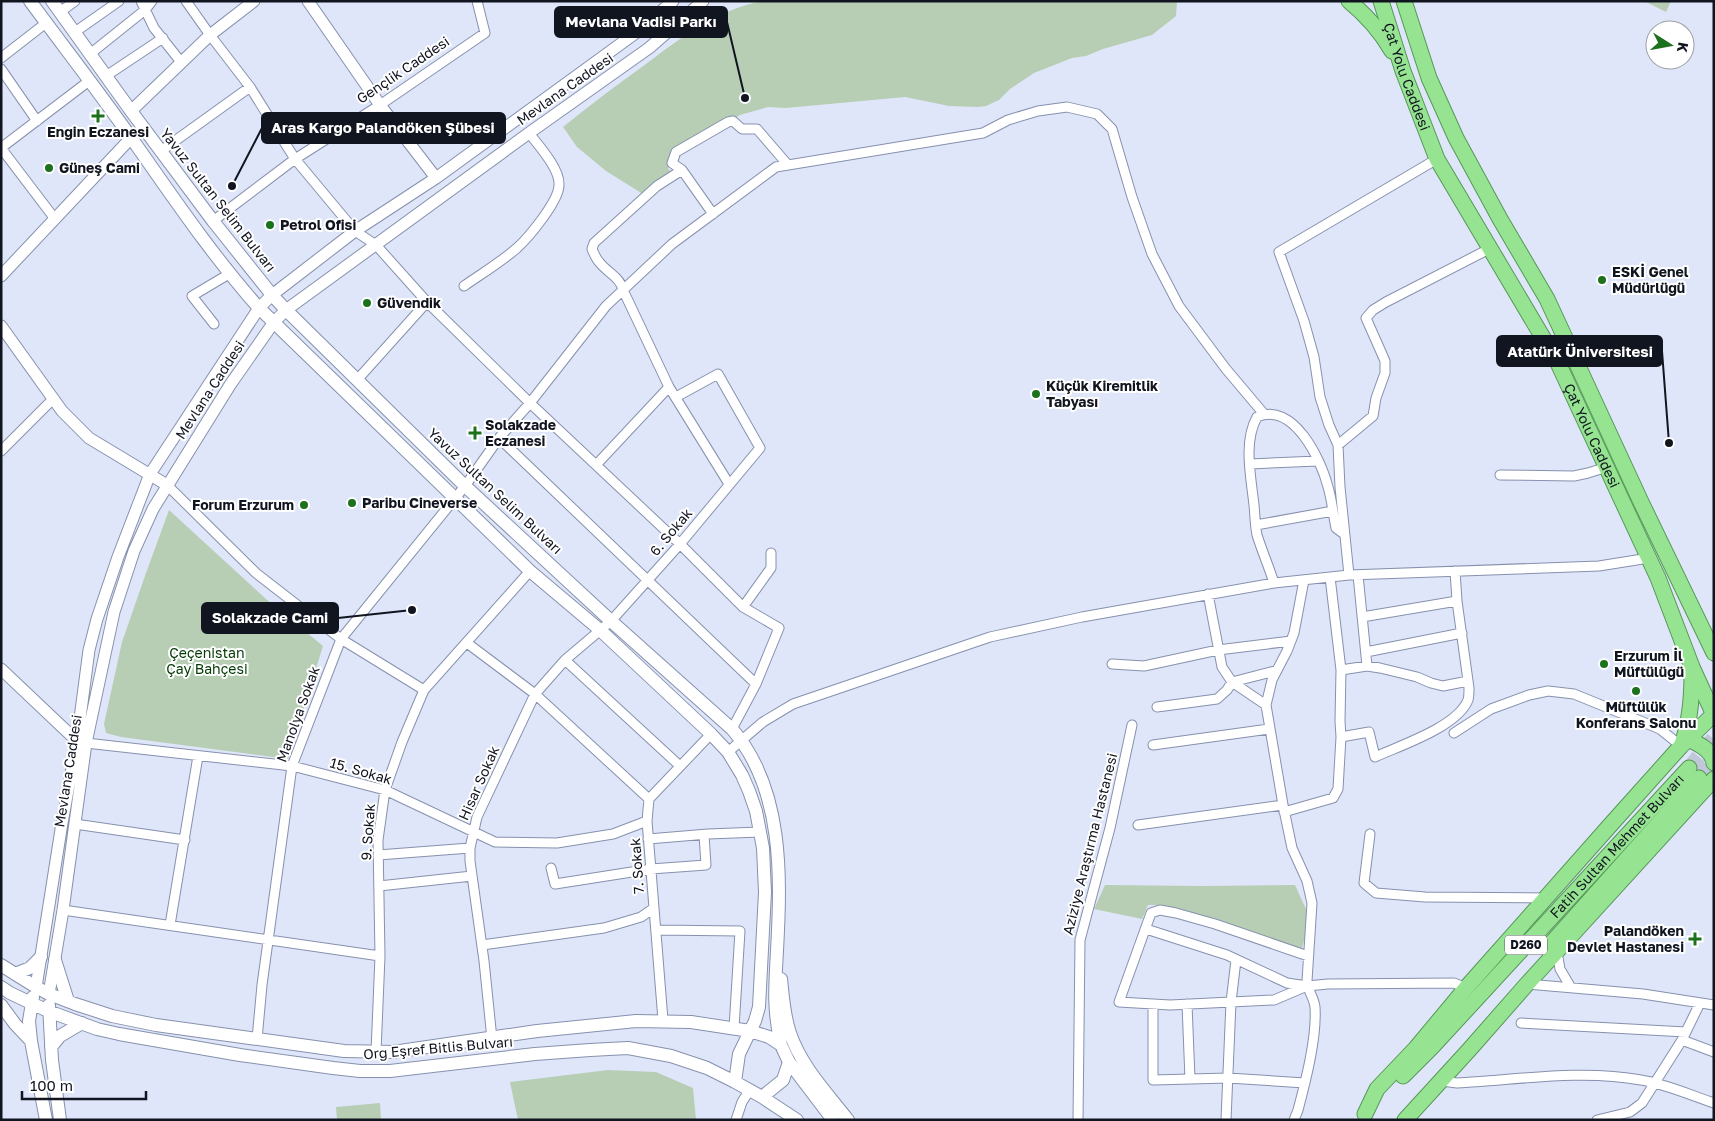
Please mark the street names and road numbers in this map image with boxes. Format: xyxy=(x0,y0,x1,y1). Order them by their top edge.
street label: Çat Yolu Caddesi xyxy=(1380,21,1434,133)
street label: Gençlik Caddesi xyxy=(353,32,452,107)
street label: Mevlana Caddesi xyxy=(513,49,616,128)
street label: Yavuz Sultan Selim Bulvarı xyxy=(157,125,280,275)
street label: Mevlana Caddesi xyxy=(171,337,248,442)
street label: Çat Yolu Caddesi xyxy=(1561,381,1624,490)
street label: Yavuz Sultan Selim Bulvarı xyxy=(425,424,566,557)
street label: 6. Sokak xyxy=(646,504,696,559)
street label: Manolya Sokak xyxy=(272,663,323,764)
street label: Mevlana Caddesi xyxy=(50,713,85,829)
street label: Hisar Sokak xyxy=(455,743,503,823)
street label: Aziziye Araştırma Hastanesi xyxy=(1059,751,1120,936)
street label: 15. Sokak xyxy=(328,754,394,787)
street label: Fatih Sultan Mehmet Bulvarı xyxy=(1546,770,1687,921)
street label: 9. Sokak xyxy=(357,803,378,861)
street label: 7. Sokak xyxy=(626,837,647,895)
road number: D260 xyxy=(1505,936,1547,954)
street label: Org Eşref Bitlis Bulvarı xyxy=(362,1032,513,1063)

